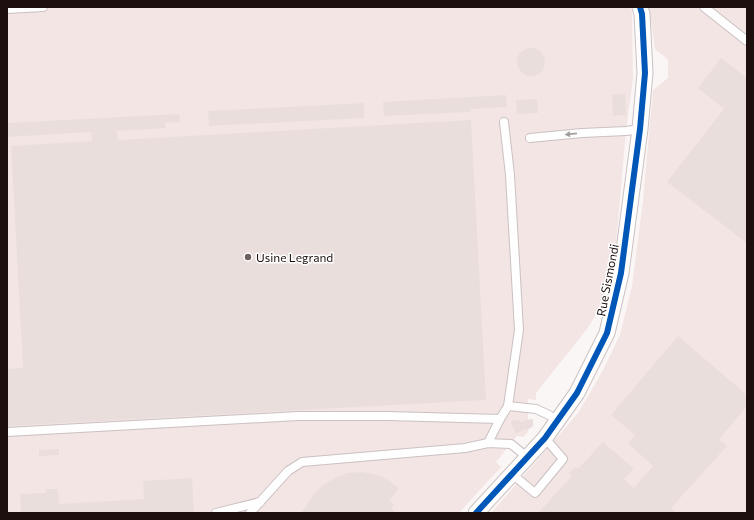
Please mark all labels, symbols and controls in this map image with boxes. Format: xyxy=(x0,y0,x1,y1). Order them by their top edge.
one-way arrow xyxy=(565,131,577,138)
street label: Rue Sismondi xyxy=(593,243,621,317)
place label: Usine Legrand xyxy=(256,250,333,264)
marker: Usine Legrand xyxy=(243,252,253,262)

